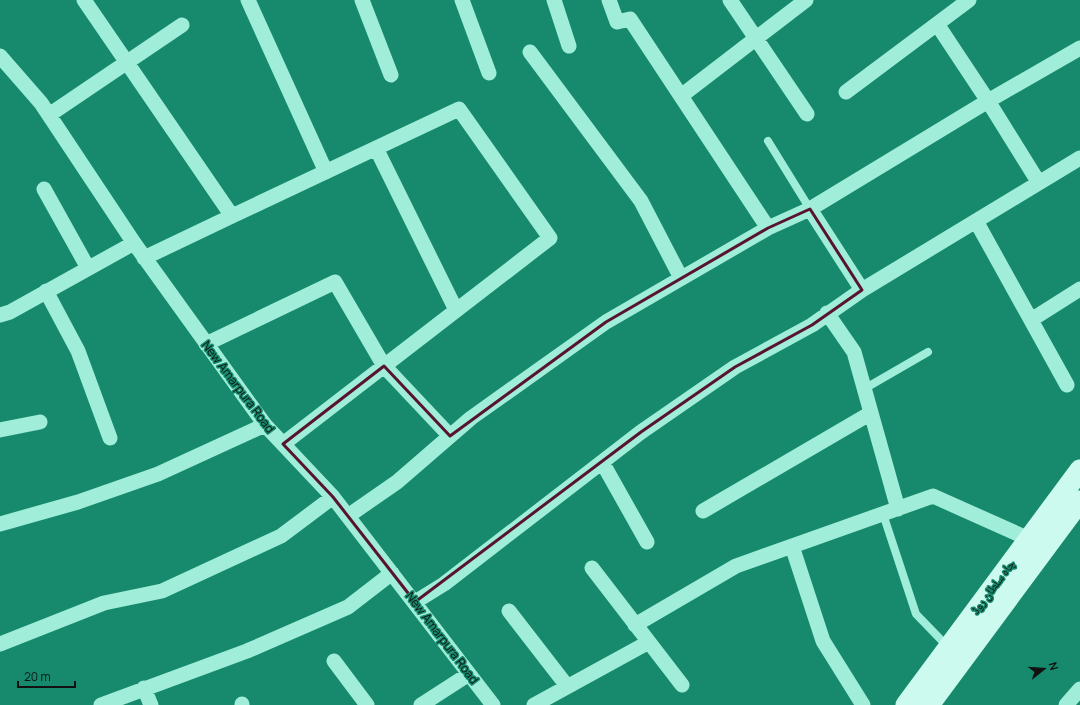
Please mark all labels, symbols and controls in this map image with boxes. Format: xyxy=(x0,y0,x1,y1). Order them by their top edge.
street label: New Amarpura Road xyxy=(198,337,279,436)
street label: چاہ سلطان روڈ xyxy=(967,556,1019,617)
street label: New Amarpura Road xyxy=(402,588,483,687)
north arrow xyxy=(1024,649,1064,689)
text: N xyxy=(1046,660,1062,672)
scale bar xyxy=(18,663,75,689)
text: 20 m xyxy=(24,668,51,685)

